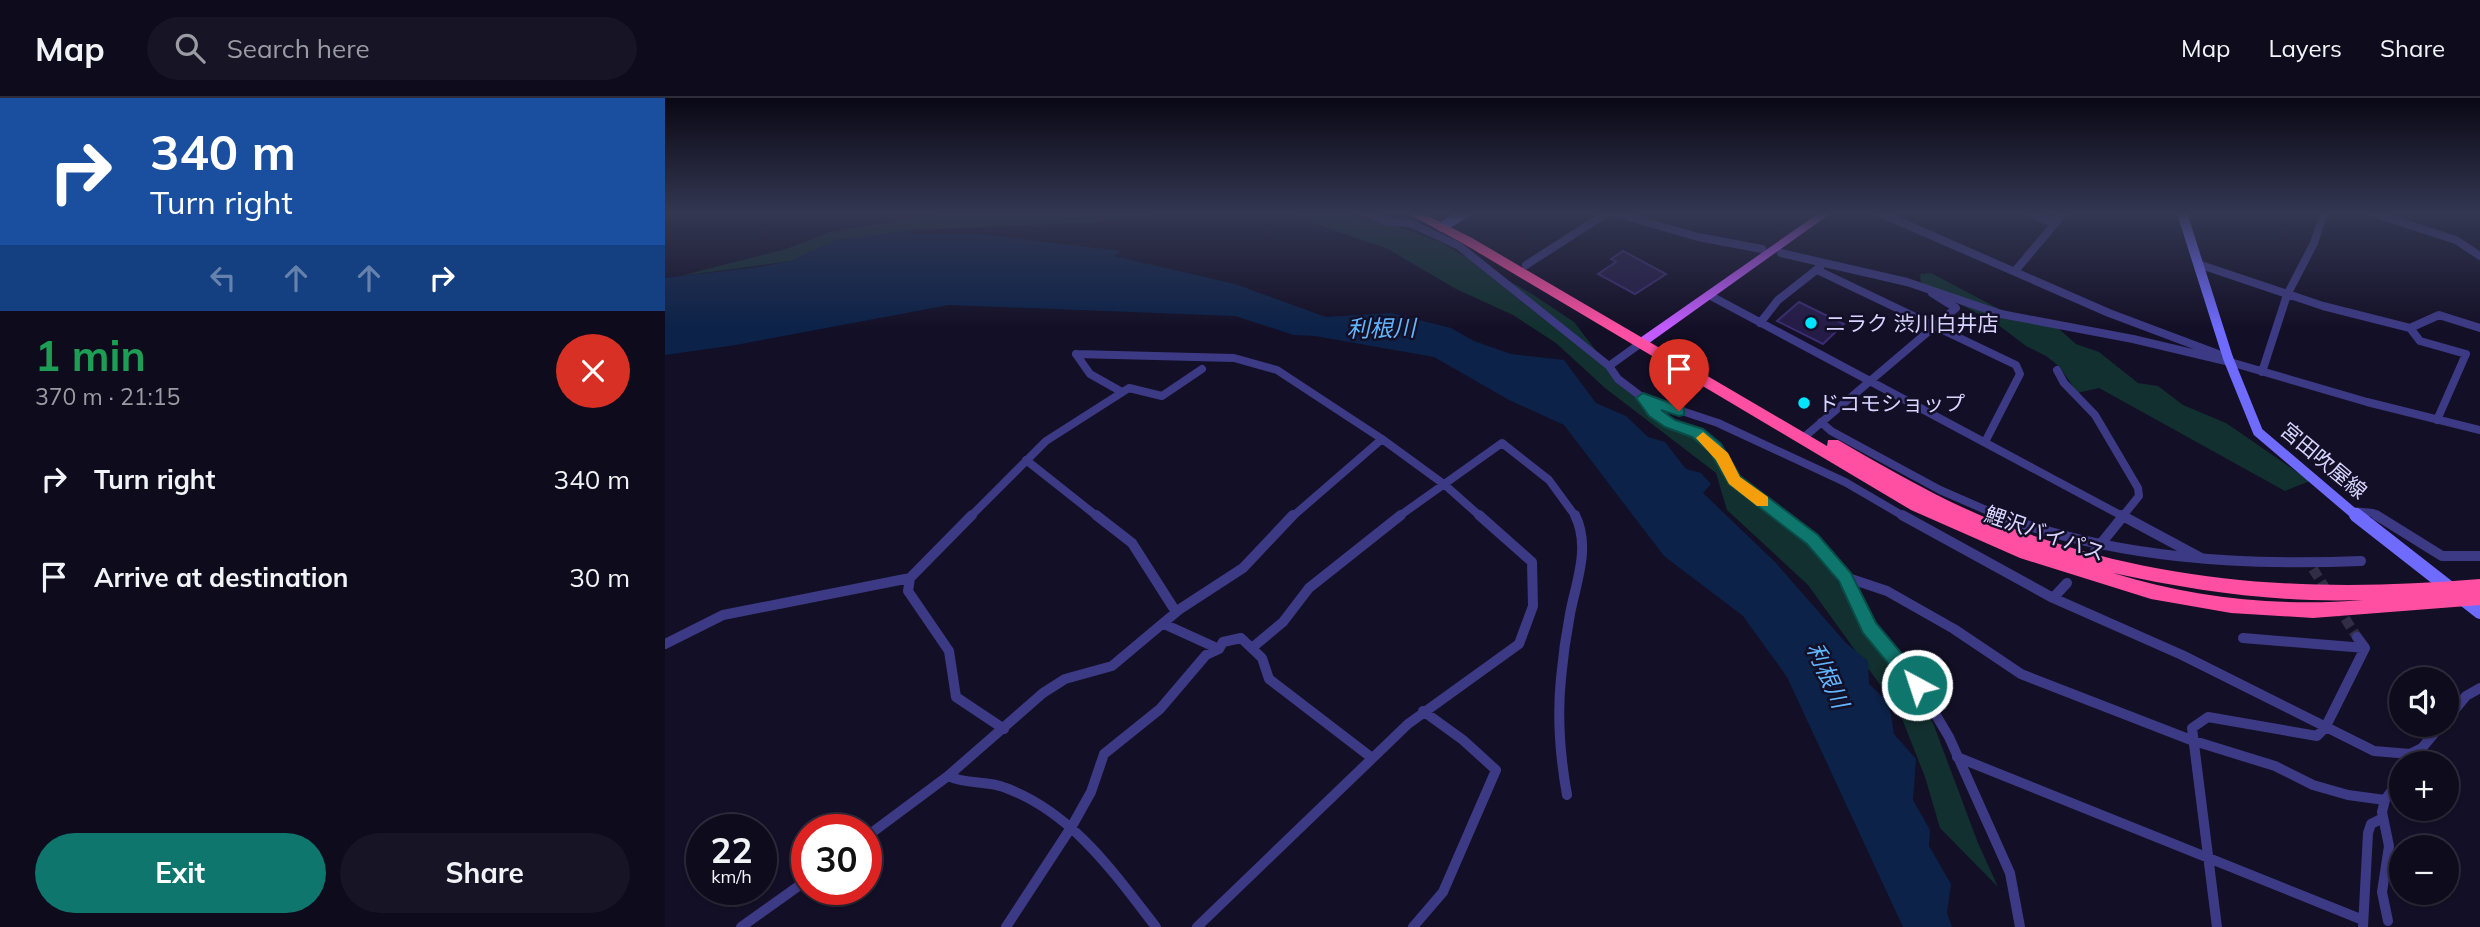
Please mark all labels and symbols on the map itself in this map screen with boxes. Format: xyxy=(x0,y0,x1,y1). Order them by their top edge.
place label: ニラク 渋川白井店 xyxy=(1825,310,1998,336)
water label: 利根川 xyxy=(1346,313,1419,343)
marker: ニラク 渋川白井店 xyxy=(1803,315,1819,331)
pin xyxy=(1649,339,1709,411)
place label: ドコモショップ xyxy=(1818,390,1965,416)
marker: ドコモショップ xyxy=(1796,395,1812,411)
street label: 宮田吹屋線 xyxy=(2275,416,2373,504)
street label: 鯉沢バイパス xyxy=(1981,500,2109,566)
water label: 利根川 xyxy=(1801,638,1856,715)
position arrow xyxy=(1880,648,1954,722)
speed limit sign: 30 xyxy=(791,814,882,905)

